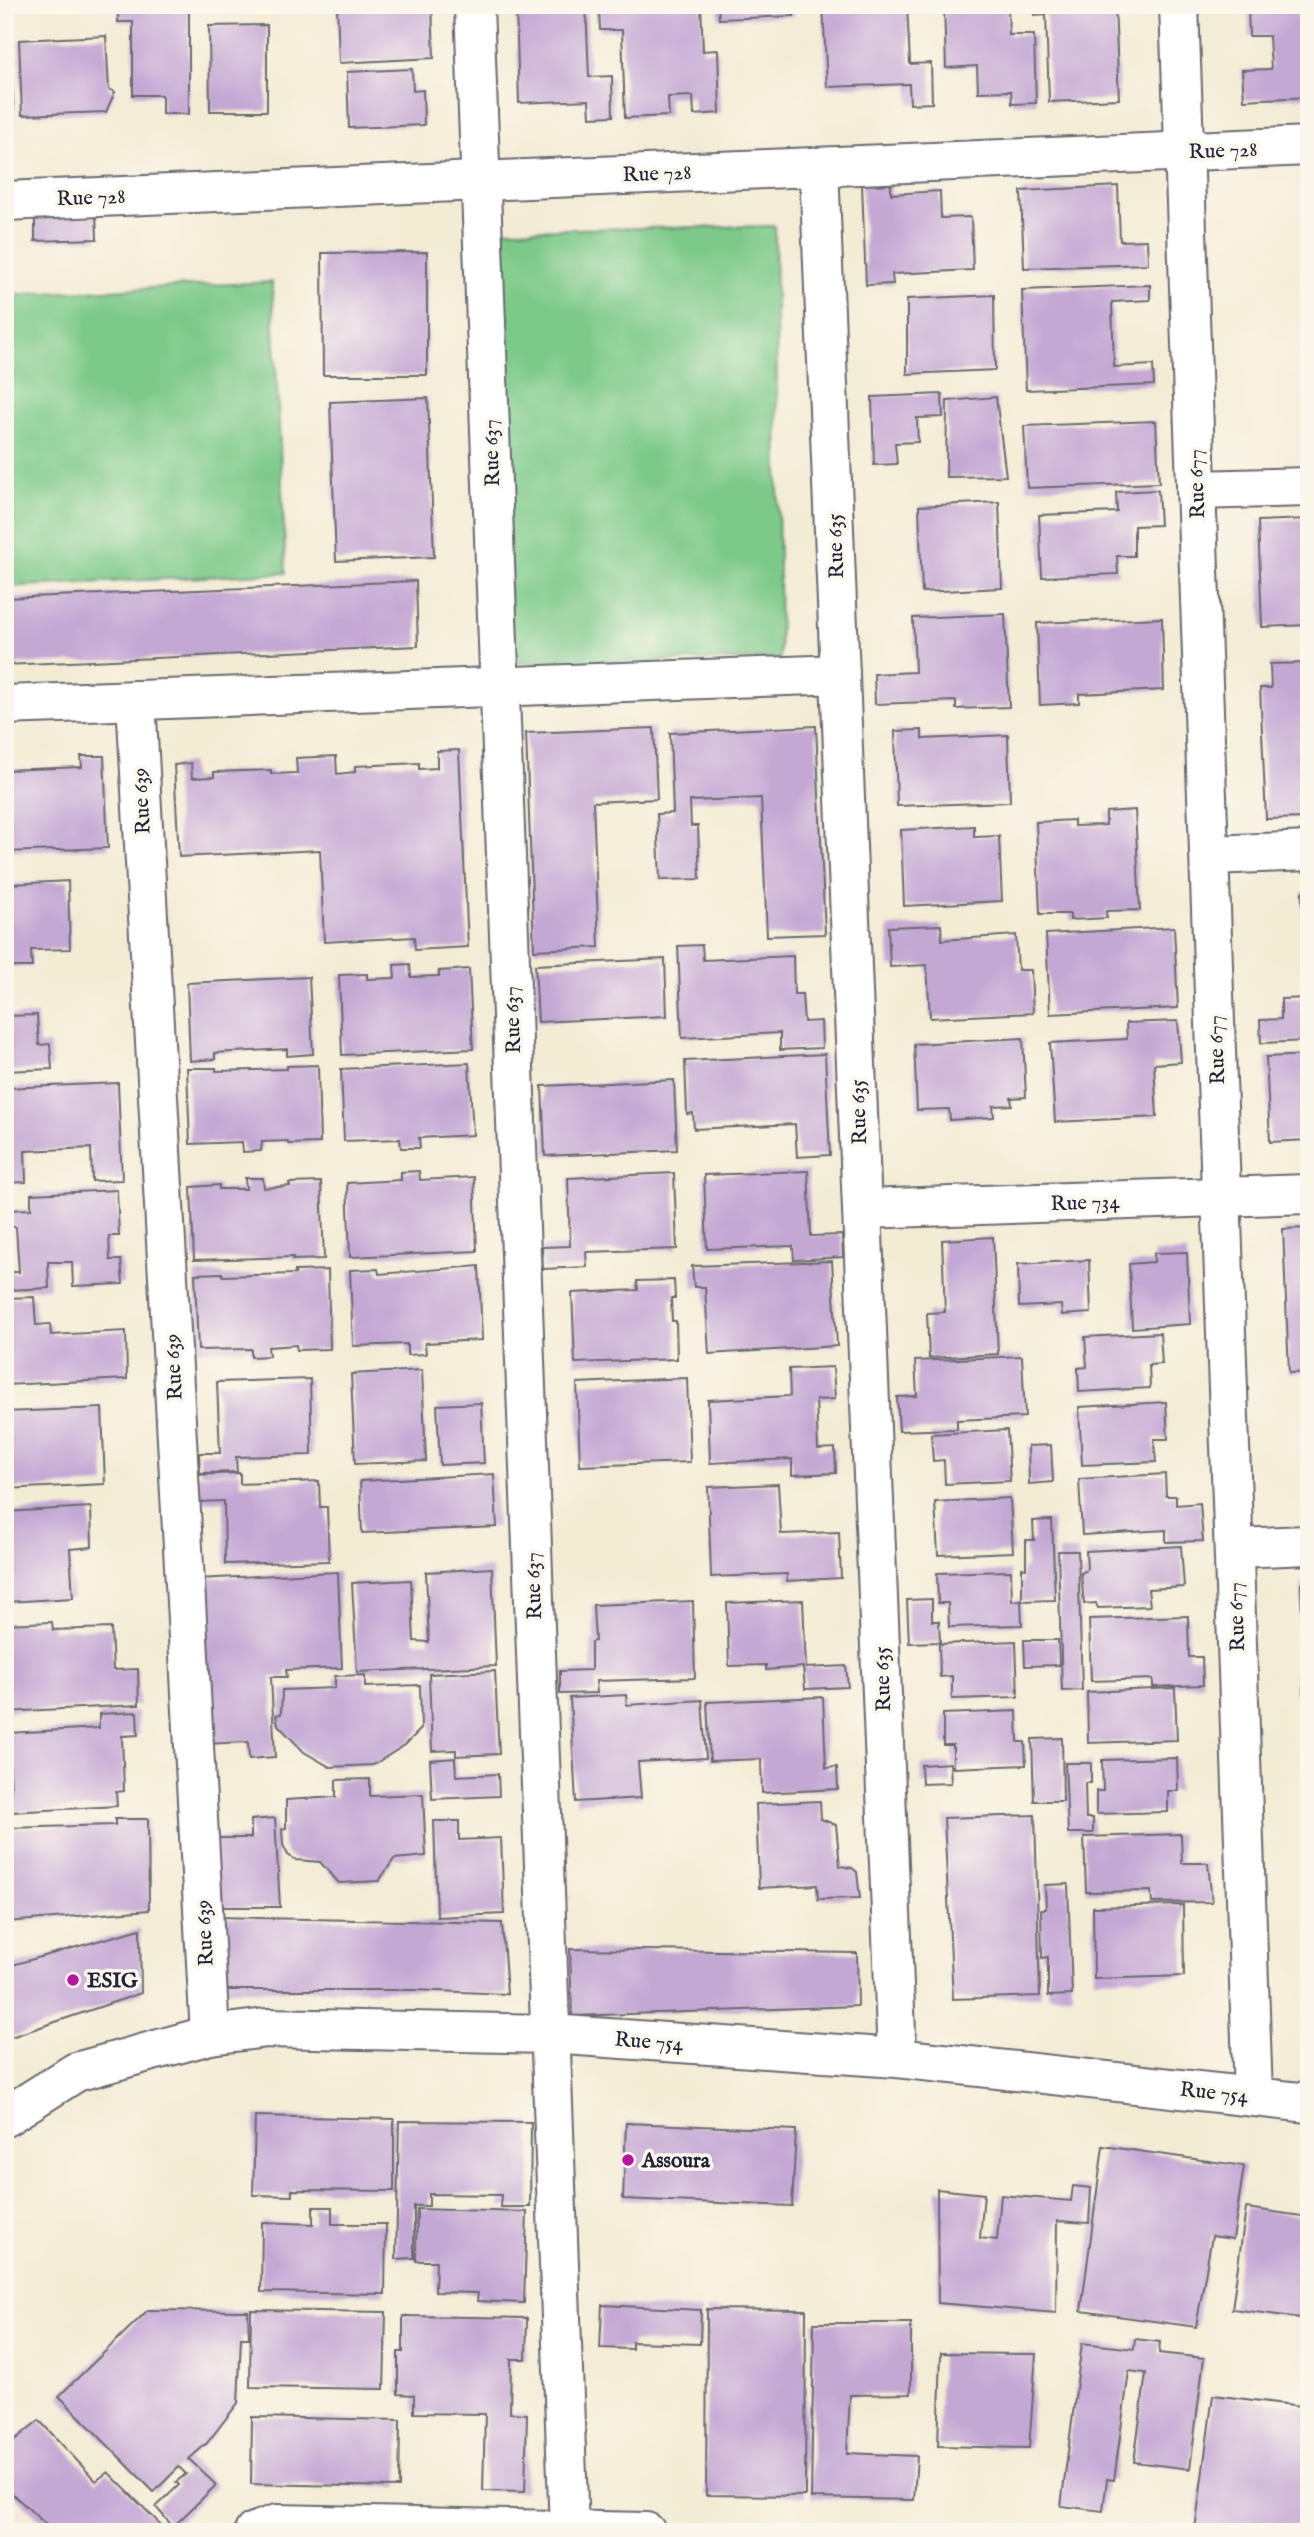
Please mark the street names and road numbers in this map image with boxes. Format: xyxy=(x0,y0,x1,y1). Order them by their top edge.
street label: Rue 728 xyxy=(1188,137,1258,166)
street label: Rue 728 xyxy=(622,160,692,189)
street label: Rue 728 xyxy=(56,184,126,213)
street label: Rue 637 xyxy=(478,419,507,487)
street label: Rue 677 xyxy=(1183,449,1212,519)
street label: Rue 635 xyxy=(822,512,851,579)
street label: Rue 639 xyxy=(127,767,158,835)
street label: Rue 637 xyxy=(499,986,528,1054)
street label: Rue 677 xyxy=(1203,1015,1232,1085)
street label: Rue 635 xyxy=(845,1078,874,1145)
street label: Rue 734 xyxy=(1050,1189,1121,1218)
street label: Rue 639 xyxy=(159,1333,190,1401)
street label: Rue 637 xyxy=(520,1552,549,1620)
street label: Rue 677 xyxy=(1223,1582,1252,1652)
street label: Rue 635 xyxy=(869,1645,898,1712)
street label: Rue 639 xyxy=(190,1899,221,1967)
street label: Rue 754 xyxy=(614,2027,685,2058)
street label: Rue 754 xyxy=(1178,2076,1250,2111)

